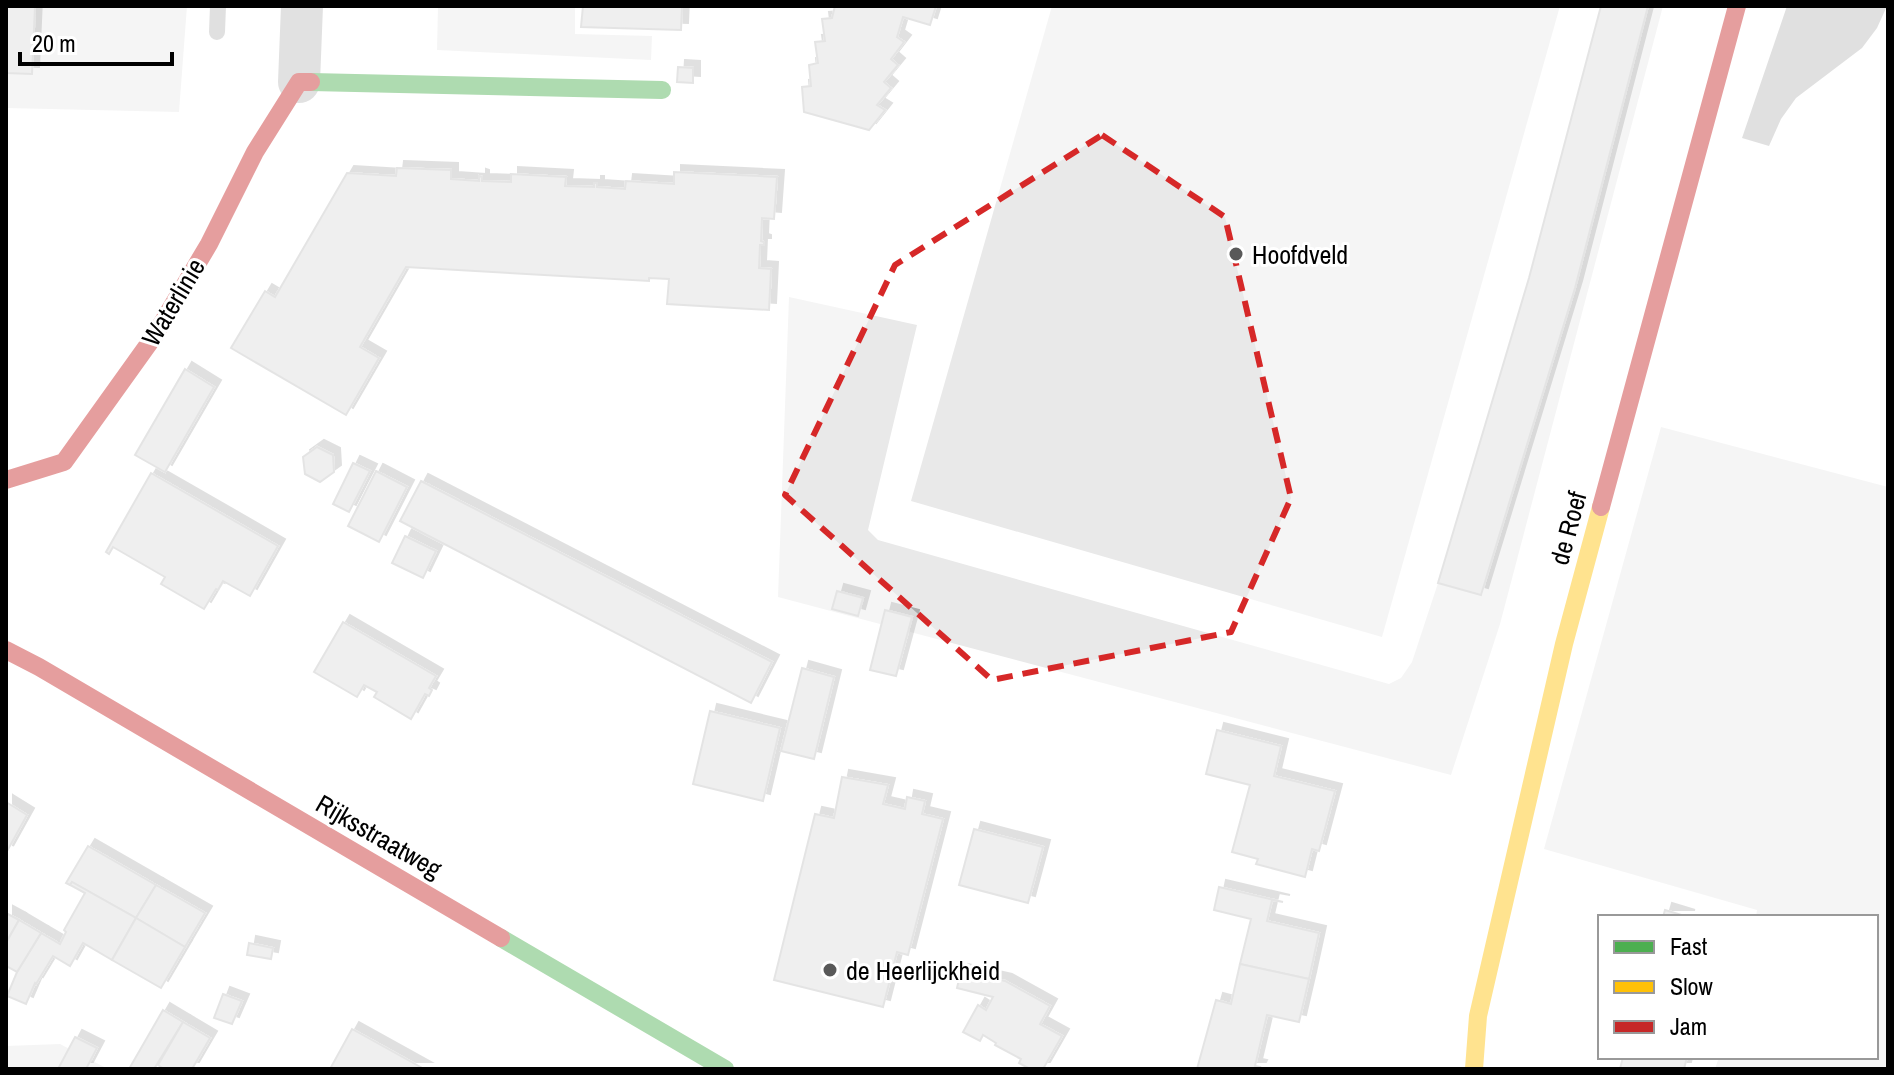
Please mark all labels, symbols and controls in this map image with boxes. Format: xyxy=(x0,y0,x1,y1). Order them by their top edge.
scale bar xyxy=(20,16,172,66)
text: 20 m xyxy=(32,27,76,59)
place label: Hoofdveld xyxy=(1252,237,1348,272)
marker: Hoofdveld xyxy=(1227,245,1245,263)
street label: Waterlinie xyxy=(133,252,213,352)
street label: de Roef xyxy=(1541,487,1595,569)
street label: Rijksstraatweg xyxy=(310,786,448,886)
legend xyxy=(1598,915,1878,1059)
text: Fast xyxy=(1670,930,1708,962)
place label: de Heerlijckheid xyxy=(846,953,1000,988)
marker: de Heerlijckheid xyxy=(821,961,839,979)
text: Slow xyxy=(1670,970,1713,1002)
text: Jam xyxy=(1670,1010,1707,1042)

